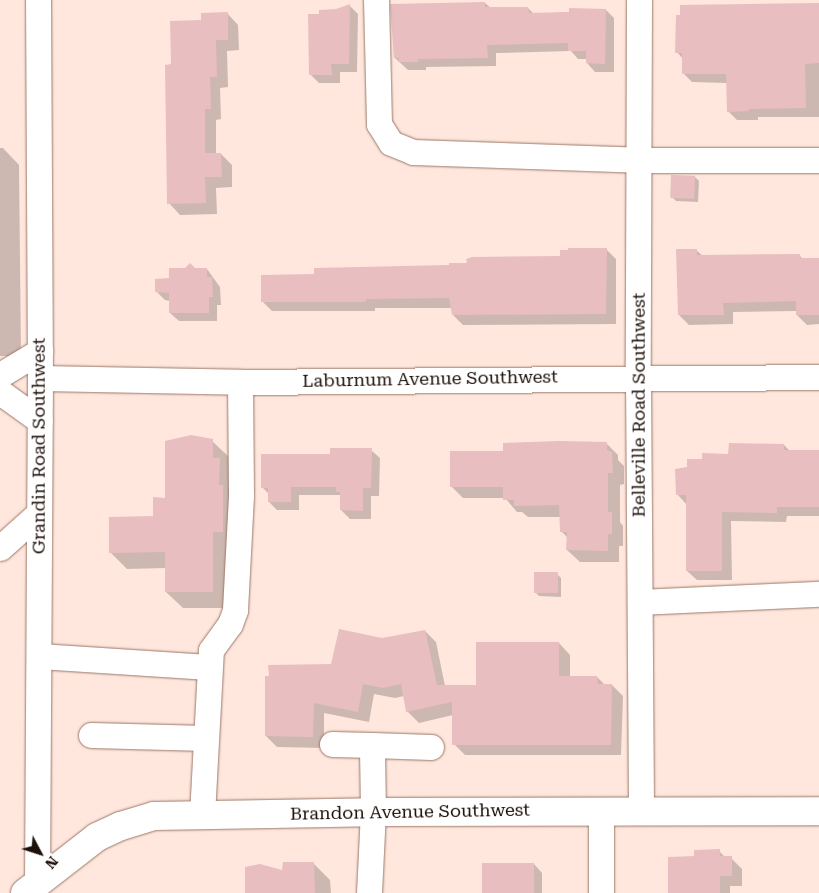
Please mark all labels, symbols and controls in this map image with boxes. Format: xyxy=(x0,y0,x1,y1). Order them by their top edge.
street label: Belleville Road Southwest xyxy=(628,293,650,517)
street label: Grandin Road Southwest xyxy=(28,338,50,554)
street label: Laburnum Avenue Southwest xyxy=(302,366,558,392)
street label: Brandon Avenue Southwest xyxy=(290,799,530,825)
north arrow xyxy=(15,828,65,878)
text: N xyxy=(42,853,61,872)

